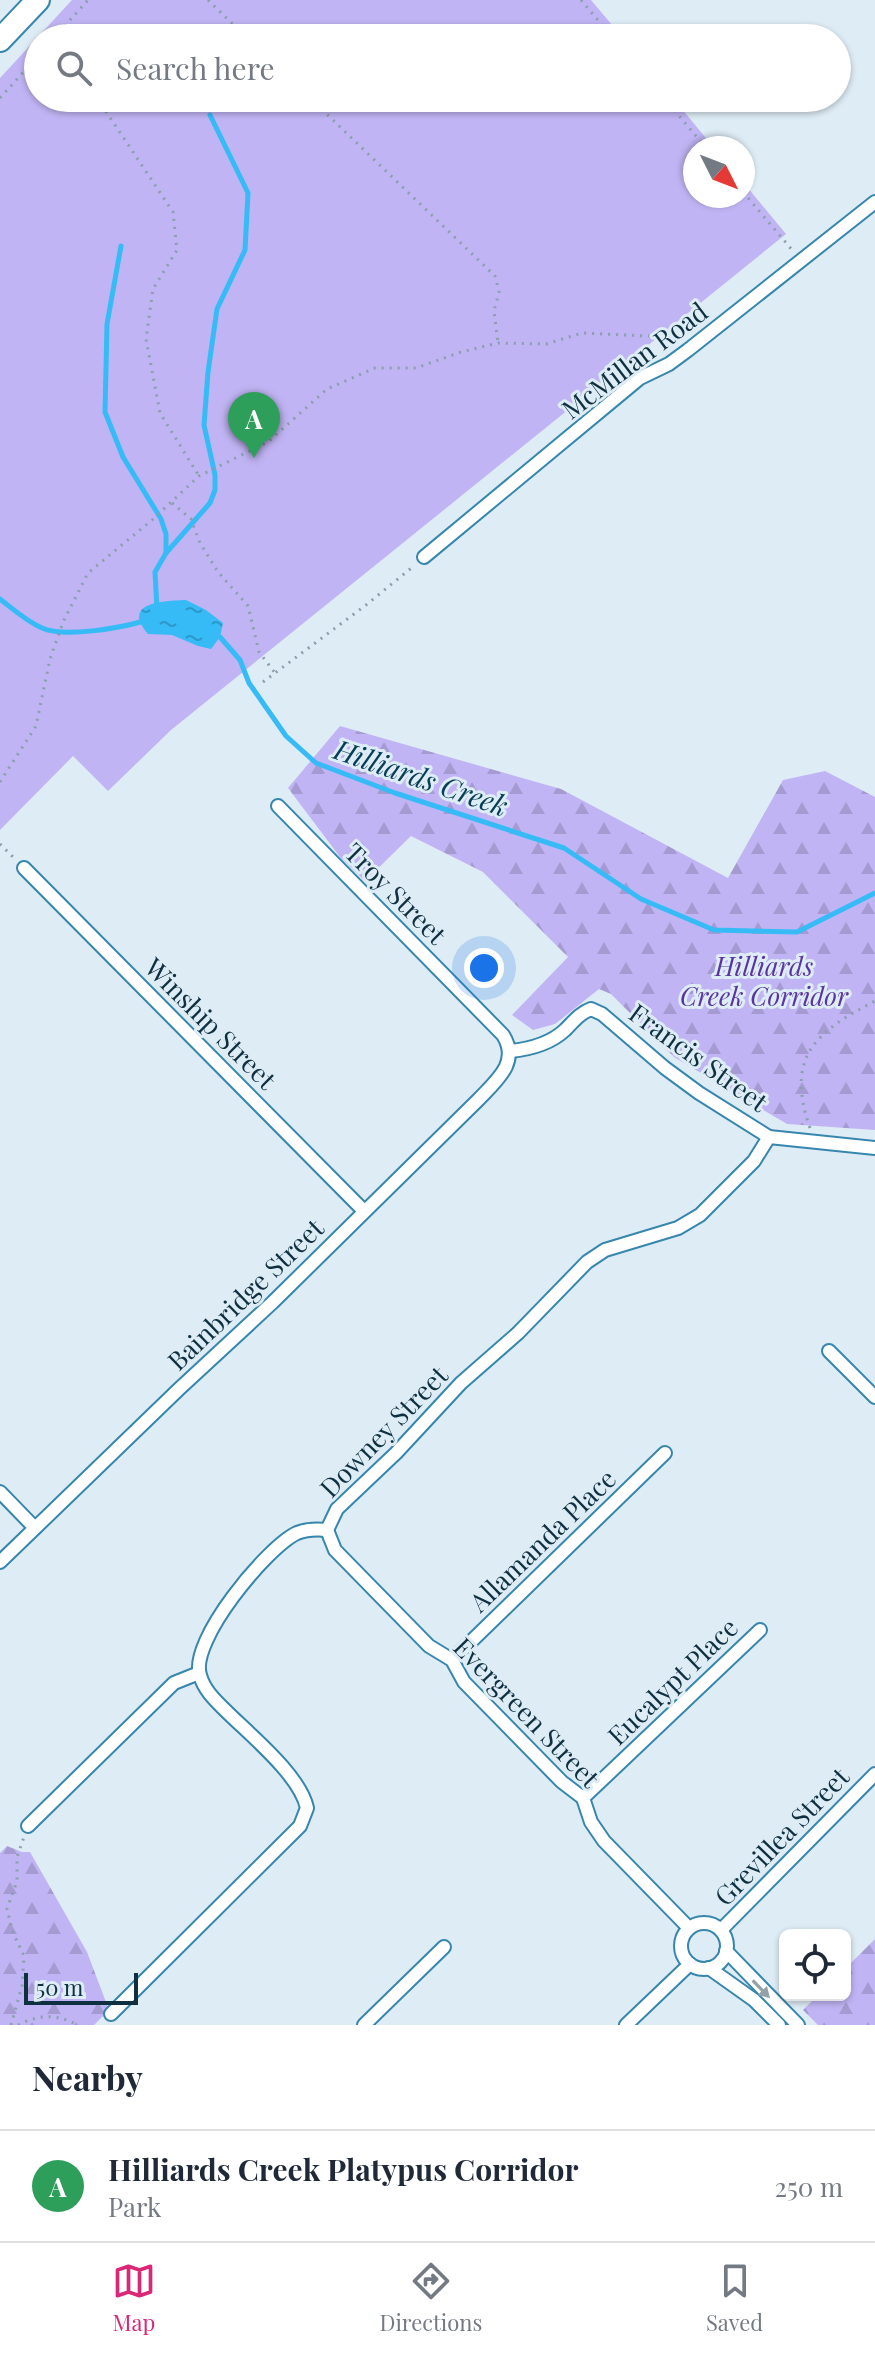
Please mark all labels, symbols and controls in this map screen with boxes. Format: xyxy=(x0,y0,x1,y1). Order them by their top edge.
search box xyxy=(24,24,851,112)
icon: search xyxy=(52,46,96,90)
text: Search here xyxy=(116,48,275,88)
north arrow xyxy=(683,136,755,208)
street label: McMillan Road xyxy=(554,293,714,426)
pin: A xyxy=(228,392,280,458)
water label: Hilliards Creek xyxy=(329,729,513,824)
street label: Troy Street xyxy=(338,835,455,952)
your location xyxy=(464,948,504,988)
park label: Hilliards Creek Corridor xyxy=(680,948,849,1013)
street label: Winship Street xyxy=(137,949,285,1097)
street label: Francis Street xyxy=(623,995,776,1119)
street label: Bainbridge Street xyxy=(159,1210,331,1377)
street label: Downey Street xyxy=(311,1357,455,1504)
street label: Allamanda Place xyxy=(460,1461,623,1620)
street label: Eucalypt Place xyxy=(599,1610,745,1752)
street label: Evergreen Street xyxy=(446,1629,608,1795)
street label: Grevillea Street xyxy=(706,1759,856,1913)
map controls xyxy=(779,1929,851,2001)
button: locate xyxy=(779,1929,851,2001)
scale bar xyxy=(24,1969,138,2005)
text: 50 m xyxy=(36,1972,83,2002)
one-way arrow xyxy=(752,1979,770,1998)
text: Nearby xyxy=(32,2054,143,2100)
text: Hilliards Creek Platypus Corridor xyxy=(108,2149,578,2189)
text: A xyxy=(49,2169,67,2204)
text: 250 m xyxy=(775,2169,843,2204)
text: Park xyxy=(108,2189,161,2224)
tab: Map xyxy=(112,2259,156,2337)
tab: Directions xyxy=(379,2259,482,2337)
tab: Saved xyxy=(706,2259,763,2337)

